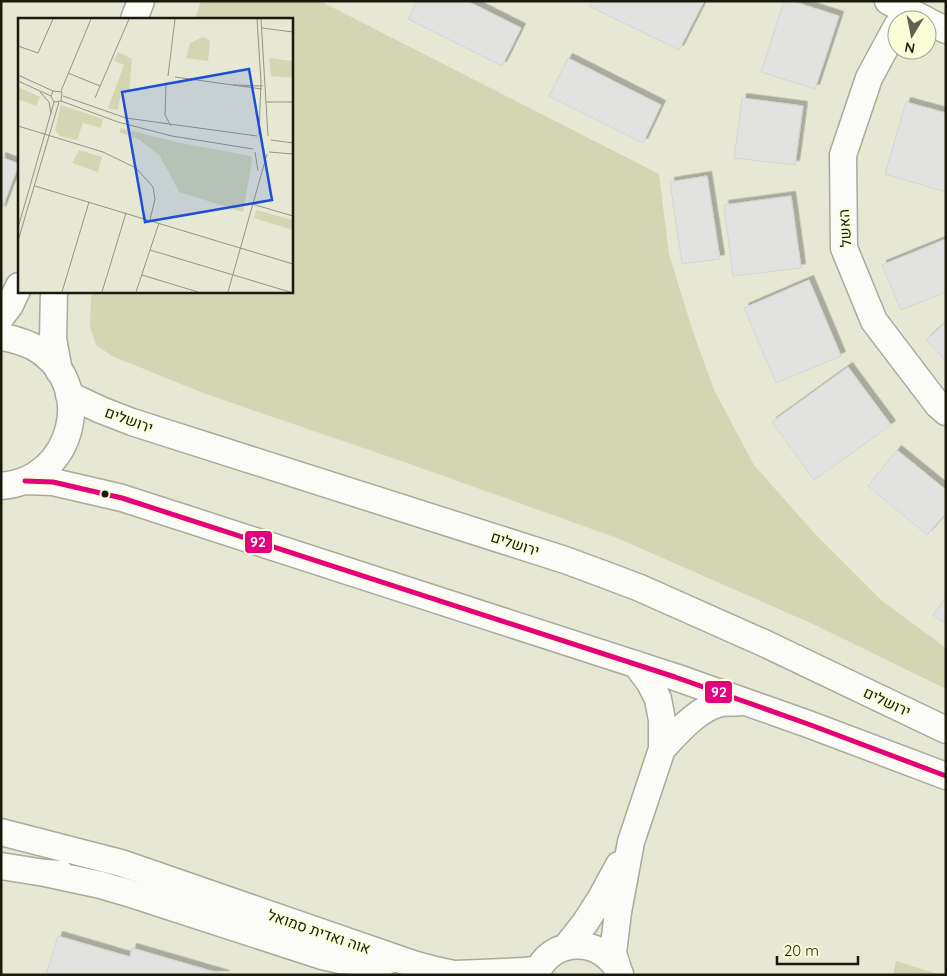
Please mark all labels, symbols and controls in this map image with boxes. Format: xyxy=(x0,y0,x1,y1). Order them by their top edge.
north arrow xyxy=(887,10,937,60)
inset map xyxy=(18,18,292,292)
text: N xyxy=(903,38,916,58)
street label: האשל xyxy=(834,208,855,248)
street label: ירושלים xyxy=(102,402,156,437)
unlabelled marker xyxy=(100,489,110,499)
street label: ירושלים xyxy=(488,527,542,560)
line badge: 92 xyxy=(244,530,273,554)
text: 92 xyxy=(250,533,266,551)
line badge: 92 xyxy=(704,680,733,704)
street label: ירושלים xyxy=(861,682,914,721)
text: 92 xyxy=(711,683,727,701)
street label: אוה ואדית סמואל xyxy=(265,905,373,958)
scale bar xyxy=(777,934,858,966)
text: 20 m xyxy=(784,941,819,960)

